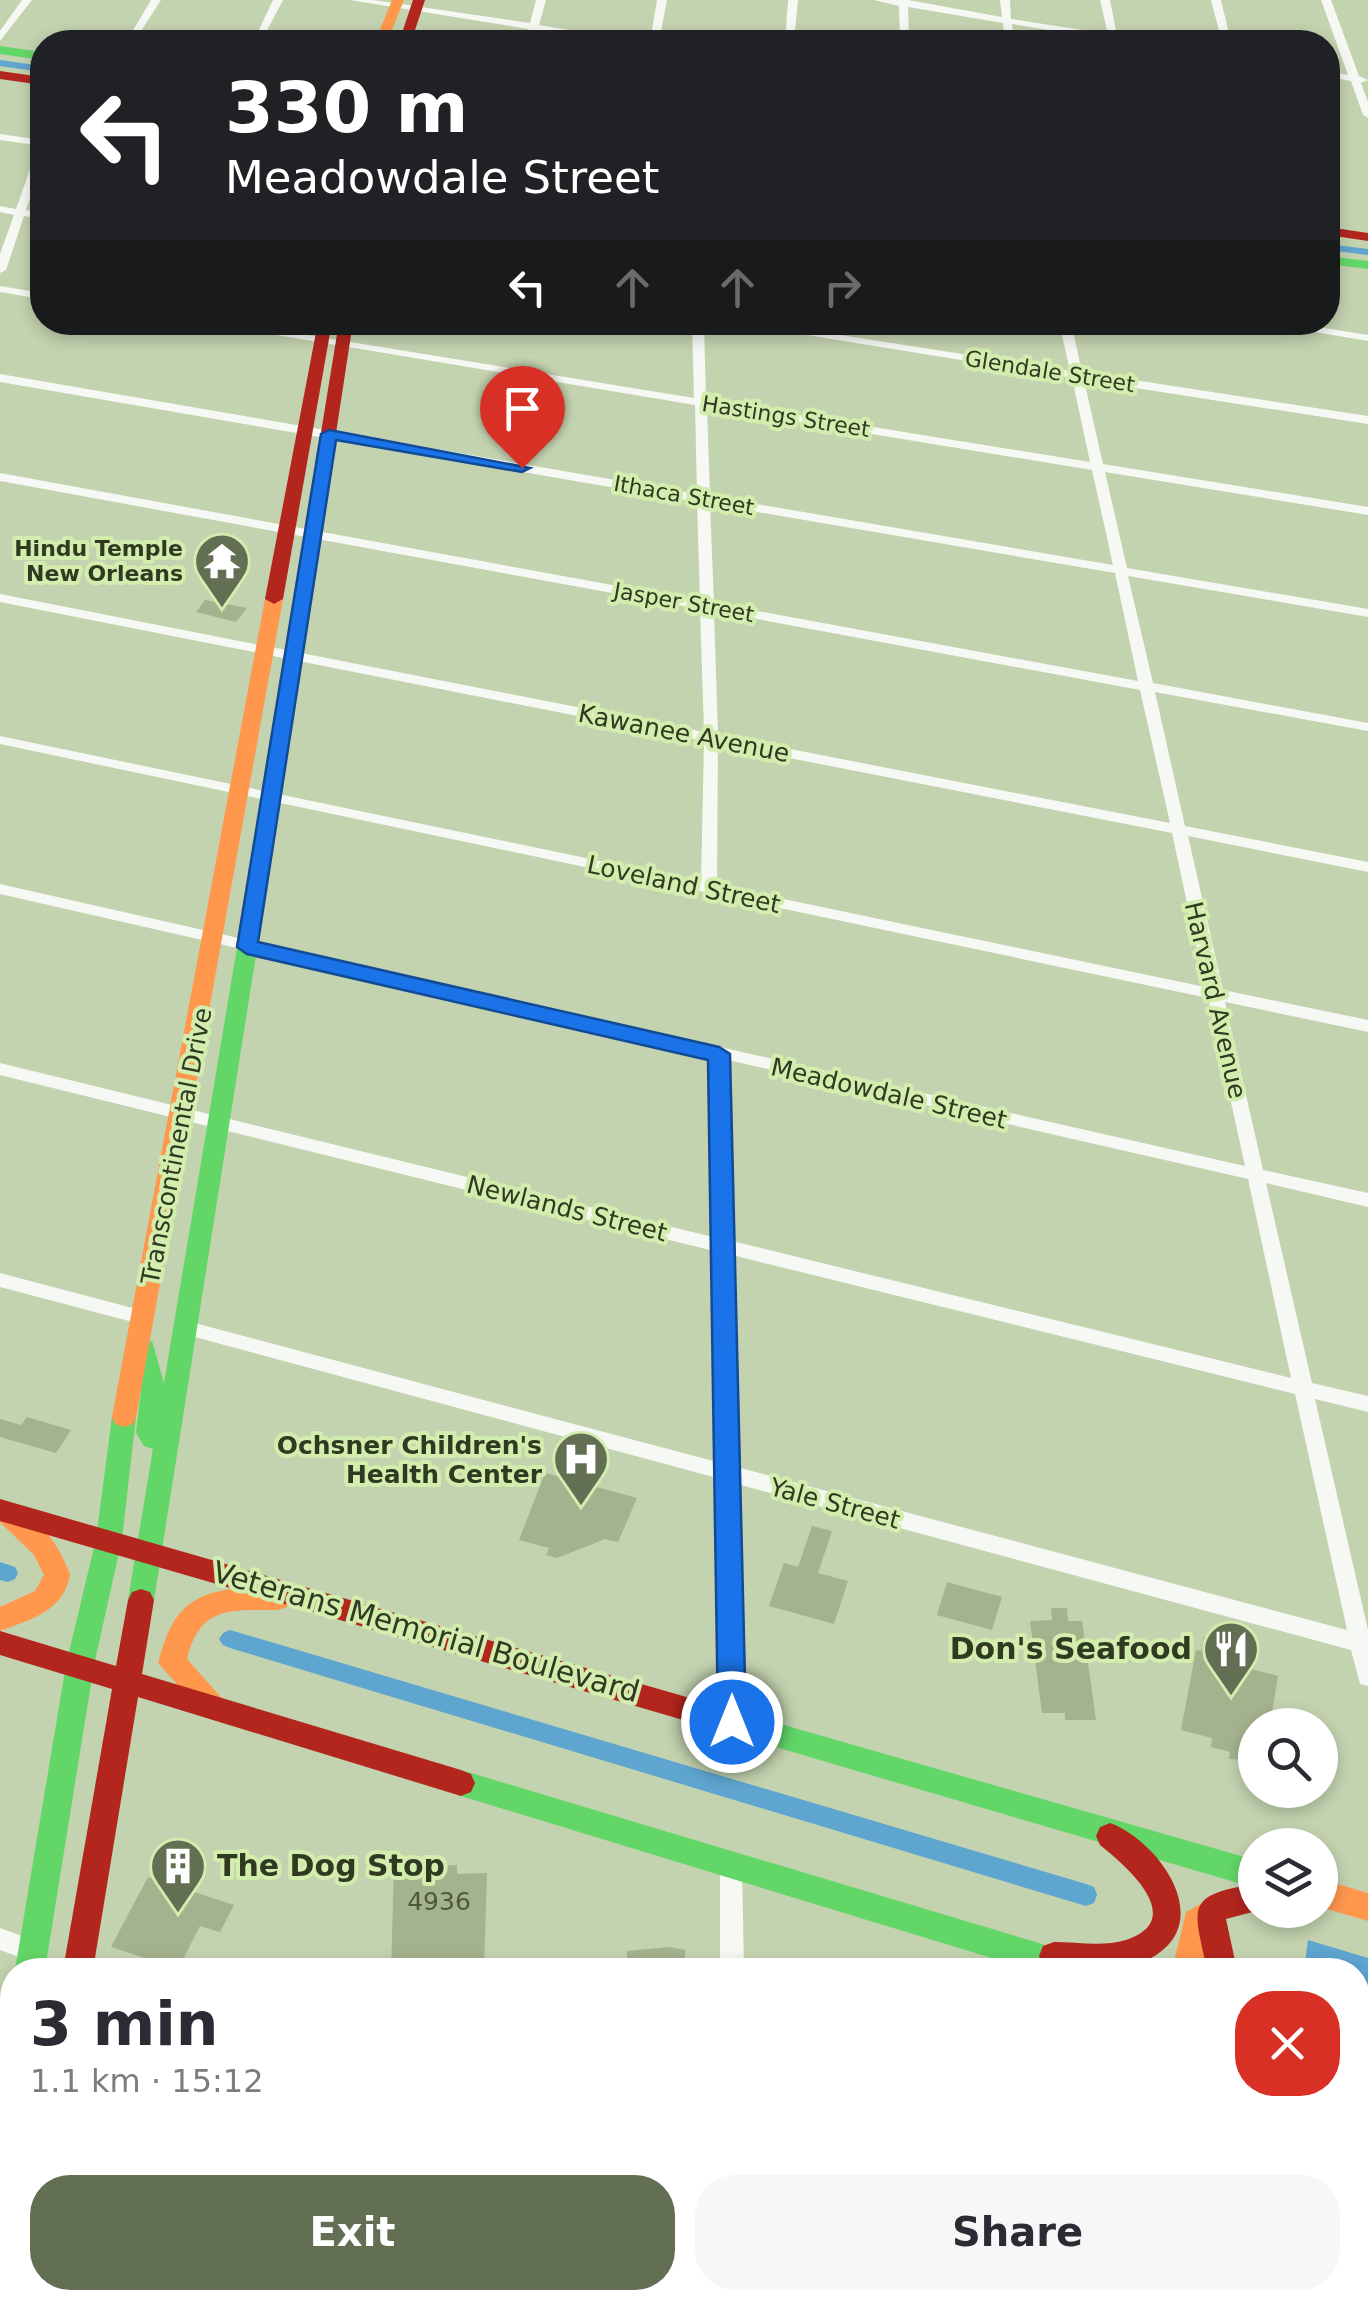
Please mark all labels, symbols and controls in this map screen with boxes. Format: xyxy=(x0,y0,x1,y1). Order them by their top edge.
text: 330 m xyxy=(225,67,468,149)
icon: left xyxy=(60,70,190,200)
text: Meadowdale Street xyxy=(225,151,659,204)
icon: left xyxy=(500,260,555,315)
icon: ahead xyxy=(605,260,660,315)
icon: ahead xyxy=(710,260,765,315)
icon: right xyxy=(815,260,870,315)
street label: Glendale Street xyxy=(963,346,1137,397)
pin xyxy=(480,366,565,469)
icon: arrive xyxy=(495,381,550,436)
street label: Hastings Street xyxy=(700,391,872,442)
street label: Ithaca Street xyxy=(612,471,756,520)
temple icon: Hindu Temple New Orleans xyxy=(192,531,252,610)
place label: Hindu Temple New Orleans xyxy=(14,536,183,586)
street label: Jasper Street xyxy=(610,578,756,627)
street label: Kawanee Avenue xyxy=(576,699,792,768)
street label: Loveland Street xyxy=(585,850,783,919)
street label: Harvard Avenue xyxy=(1179,899,1252,1101)
street label: Transcontinental Drive xyxy=(135,1005,218,1288)
street label: Meadowdale Street xyxy=(768,1052,1010,1135)
street label: Newlands Street xyxy=(464,1170,670,1247)
hospital icon: Ochsner Children's Health Center xyxy=(551,1429,611,1508)
place label: Ochsner Children's Health Center xyxy=(277,1431,543,1489)
street label: Yale Street xyxy=(766,1472,903,1535)
street label: Veterans Memorial Boulevard xyxy=(209,1554,644,1709)
restaurant icon: Don's Seafood xyxy=(1201,1619,1261,1698)
place label: Don's Seafood xyxy=(950,1631,1192,1666)
position arrow xyxy=(680,1670,784,1774)
map controls xyxy=(1238,1708,1338,1928)
button: search xyxy=(1238,1708,1338,1808)
button: layers xyxy=(1238,1828,1338,1928)
building icon: The Dog Stop xyxy=(148,1836,208,1915)
place label: The Dog Stop xyxy=(217,1848,445,1883)
house number: 4936 xyxy=(407,1887,471,1916)
text: 3 min xyxy=(30,1989,218,2059)
button: close xyxy=(1235,1991,1340,2096)
text: 1.1 km · 15:12 xyxy=(30,2062,264,2100)
button: Exit xyxy=(30,2175,675,2290)
button: Share xyxy=(695,2175,1340,2290)

